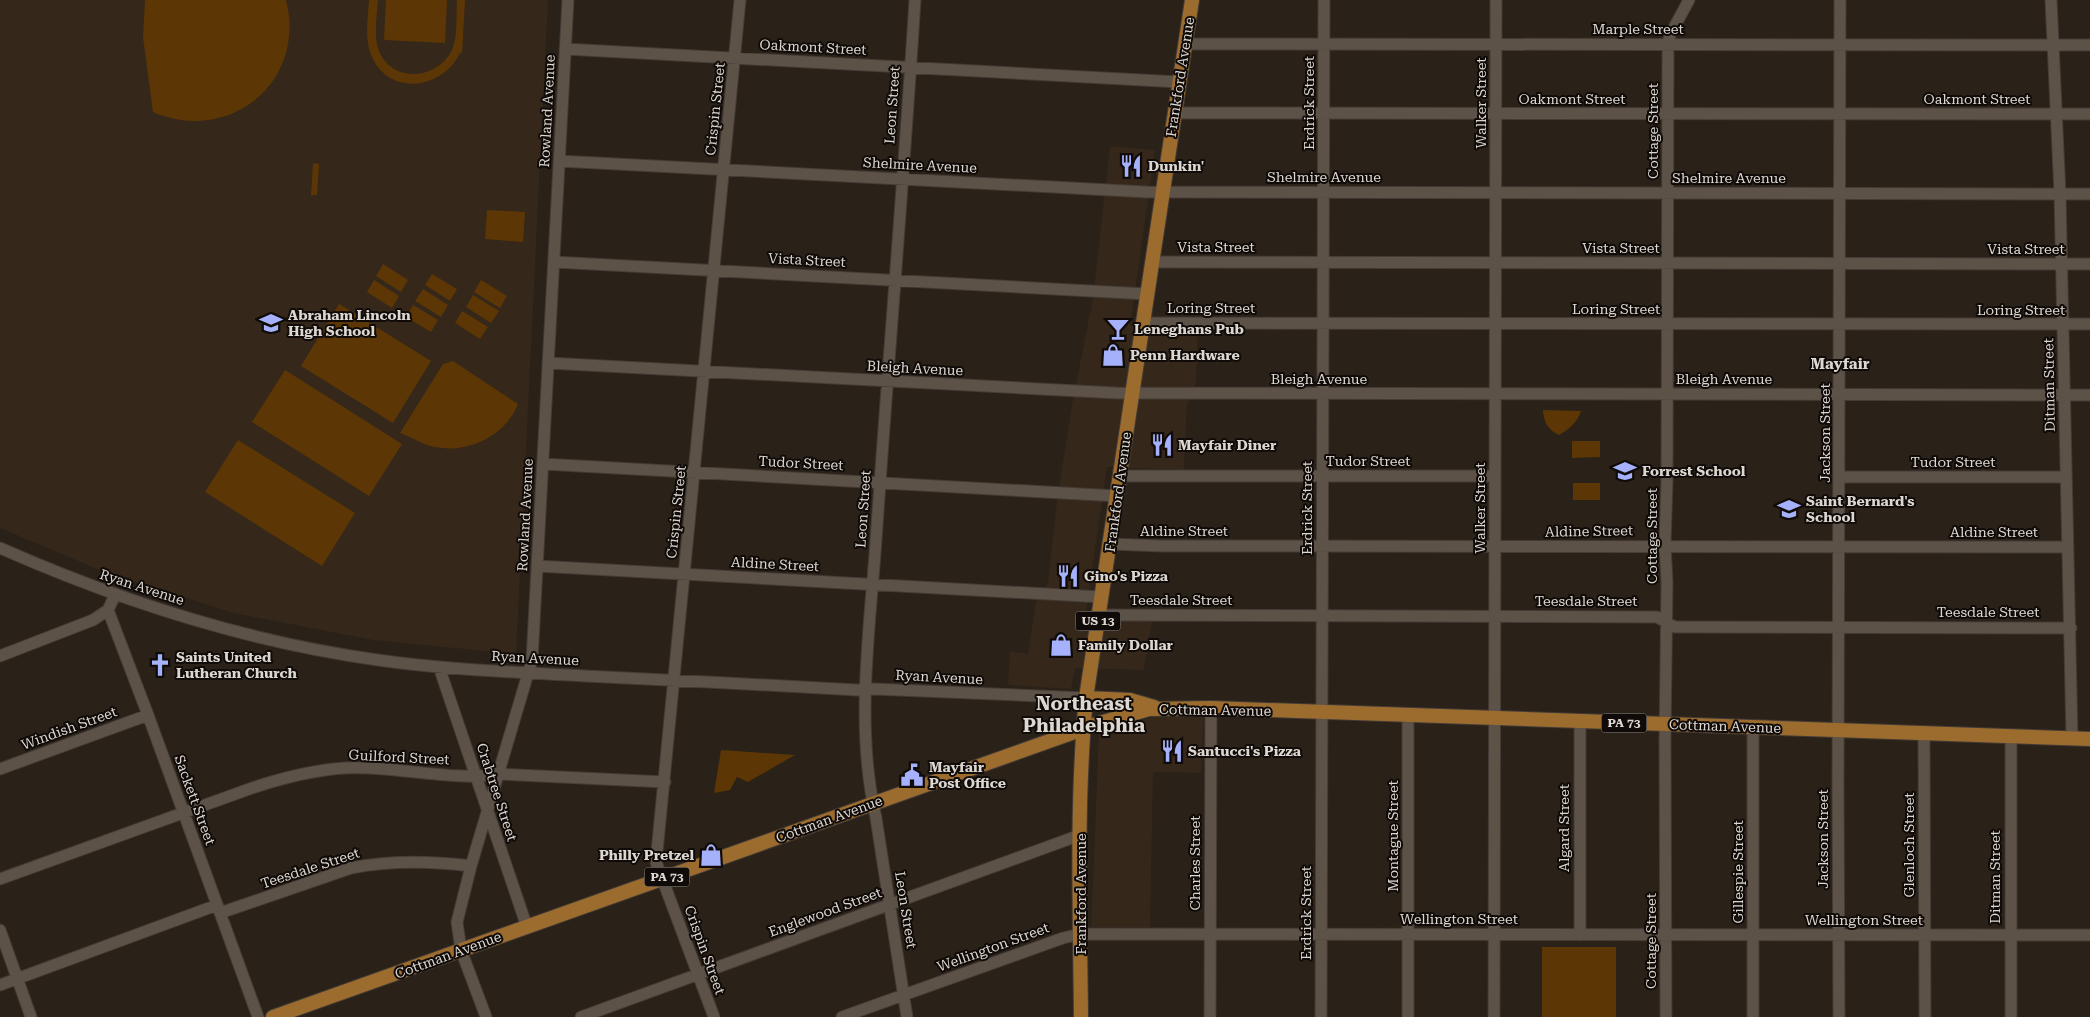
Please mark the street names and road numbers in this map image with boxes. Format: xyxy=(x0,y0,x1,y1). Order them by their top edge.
street label: Frankford Avenue xyxy=(1163,16,1197,138)
street label: Marple Street xyxy=(1592,21,1684,37)
street label: Oakmont Street xyxy=(759,36,867,58)
street label: Rowland Avenue xyxy=(536,54,558,168)
street label: Erdrick Street xyxy=(1301,56,1317,150)
street label: Walker Street xyxy=(1473,57,1489,149)
street label: Crispin Street xyxy=(702,62,728,156)
street label: Leon Street xyxy=(881,66,903,144)
street label: Cottage Street xyxy=(1645,83,1661,179)
street label: Oakmont Street xyxy=(1519,91,1625,107)
street label: Oakmont Street xyxy=(1924,91,2030,107)
street label: Shelmire Avenue xyxy=(863,154,978,176)
street label: Shelmire Avenue xyxy=(1267,169,1381,185)
street label: Shelmire Avenue xyxy=(1672,170,1786,186)
street label: Vista Street xyxy=(1177,239,1255,255)
street label: Vista Street xyxy=(1582,240,1660,256)
street label: Vista Street xyxy=(1987,241,2065,257)
street label: Vista Street xyxy=(768,250,846,270)
street label: Loring Street xyxy=(1167,300,1255,316)
street label: Loring Street xyxy=(1572,301,1660,317)
street label: Loring Street xyxy=(1977,302,2065,318)
street label: Ditman Street xyxy=(2040,338,2058,432)
street label: Bleigh Avenue xyxy=(866,357,964,379)
street label: Bleigh Avenue xyxy=(1271,371,1368,387)
street label: Bleigh Avenue xyxy=(1676,371,1773,387)
street label: Jackson Street xyxy=(1817,383,1833,483)
street label: Frankford Avenue xyxy=(1102,431,1134,553)
street label: Tudor Street xyxy=(758,453,844,473)
street label: Tudor Street xyxy=(1326,453,1410,469)
street label: Tudor Street xyxy=(1911,454,1995,470)
street label: Rowland Avenue xyxy=(514,458,536,572)
street label: Erdrick Street xyxy=(1299,461,1315,555)
street label: Walker Street xyxy=(1472,462,1488,554)
street label: Crispin Street xyxy=(663,465,689,559)
street label: Leon Street xyxy=(852,470,874,548)
street label: Cottage Street xyxy=(1644,488,1660,584)
street label: Aldine Street xyxy=(1545,522,1633,540)
street label: Aldine Street xyxy=(1140,523,1228,539)
street label: Aldine Street xyxy=(1950,524,2038,540)
street label: Aldine Street xyxy=(731,554,819,574)
street label: Ryan Avenue xyxy=(98,566,187,608)
street label: Teesdale Street xyxy=(1130,592,1232,608)
street label: Teesdale Street xyxy=(1535,593,1637,609)
street label: Teesdale Street xyxy=(1937,604,2039,620)
road number: US 13 xyxy=(1076,612,1120,630)
street label: Ryan Avenue xyxy=(491,648,580,668)
street label: Ryan Avenue xyxy=(895,667,984,687)
street label: Cottman Avenue xyxy=(1159,701,1272,719)
street label: Windish Street xyxy=(19,703,119,753)
road number: PA 73 xyxy=(1602,714,1646,732)
street label: Cottman Avenue xyxy=(1669,716,1782,736)
street label: Crabtree Street xyxy=(474,741,520,843)
street label: Guilford Street xyxy=(348,746,450,768)
street label: Sackett Street xyxy=(171,753,219,847)
street label: Montague Street xyxy=(1385,780,1401,892)
street label: Algard Street xyxy=(1556,784,1572,872)
street label: Jackson Street xyxy=(1815,789,1831,889)
street label: Cottman Avenue xyxy=(773,792,885,846)
street label: Glenloch Street xyxy=(1901,792,1917,898)
street label: Charles Street xyxy=(1187,816,1203,910)
street label: Gillespie Street xyxy=(1730,820,1746,924)
street label: Ditman Street xyxy=(1987,830,2003,924)
street label: Frankford Avenue xyxy=(1073,833,1089,955)
street label: Teesdale Street xyxy=(259,845,361,891)
street label: Erdrick Street xyxy=(1298,866,1314,960)
road number: PA 73 xyxy=(644,868,690,886)
street label: Leon Street xyxy=(892,870,920,950)
street label: Englewood Street xyxy=(766,884,884,940)
street label: Cottage Street xyxy=(1643,893,1659,989)
street label: Crispin Street xyxy=(682,903,728,997)
street label: Wellington Street xyxy=(1400,911,1518,927)
street label: Wellington Street xyxy=(1805,912,1923,928)
street label: Wellington Street xyxy=(935,919,1051,975)
street label: Cottman Avenue xyxy=(392,928,504,982)

